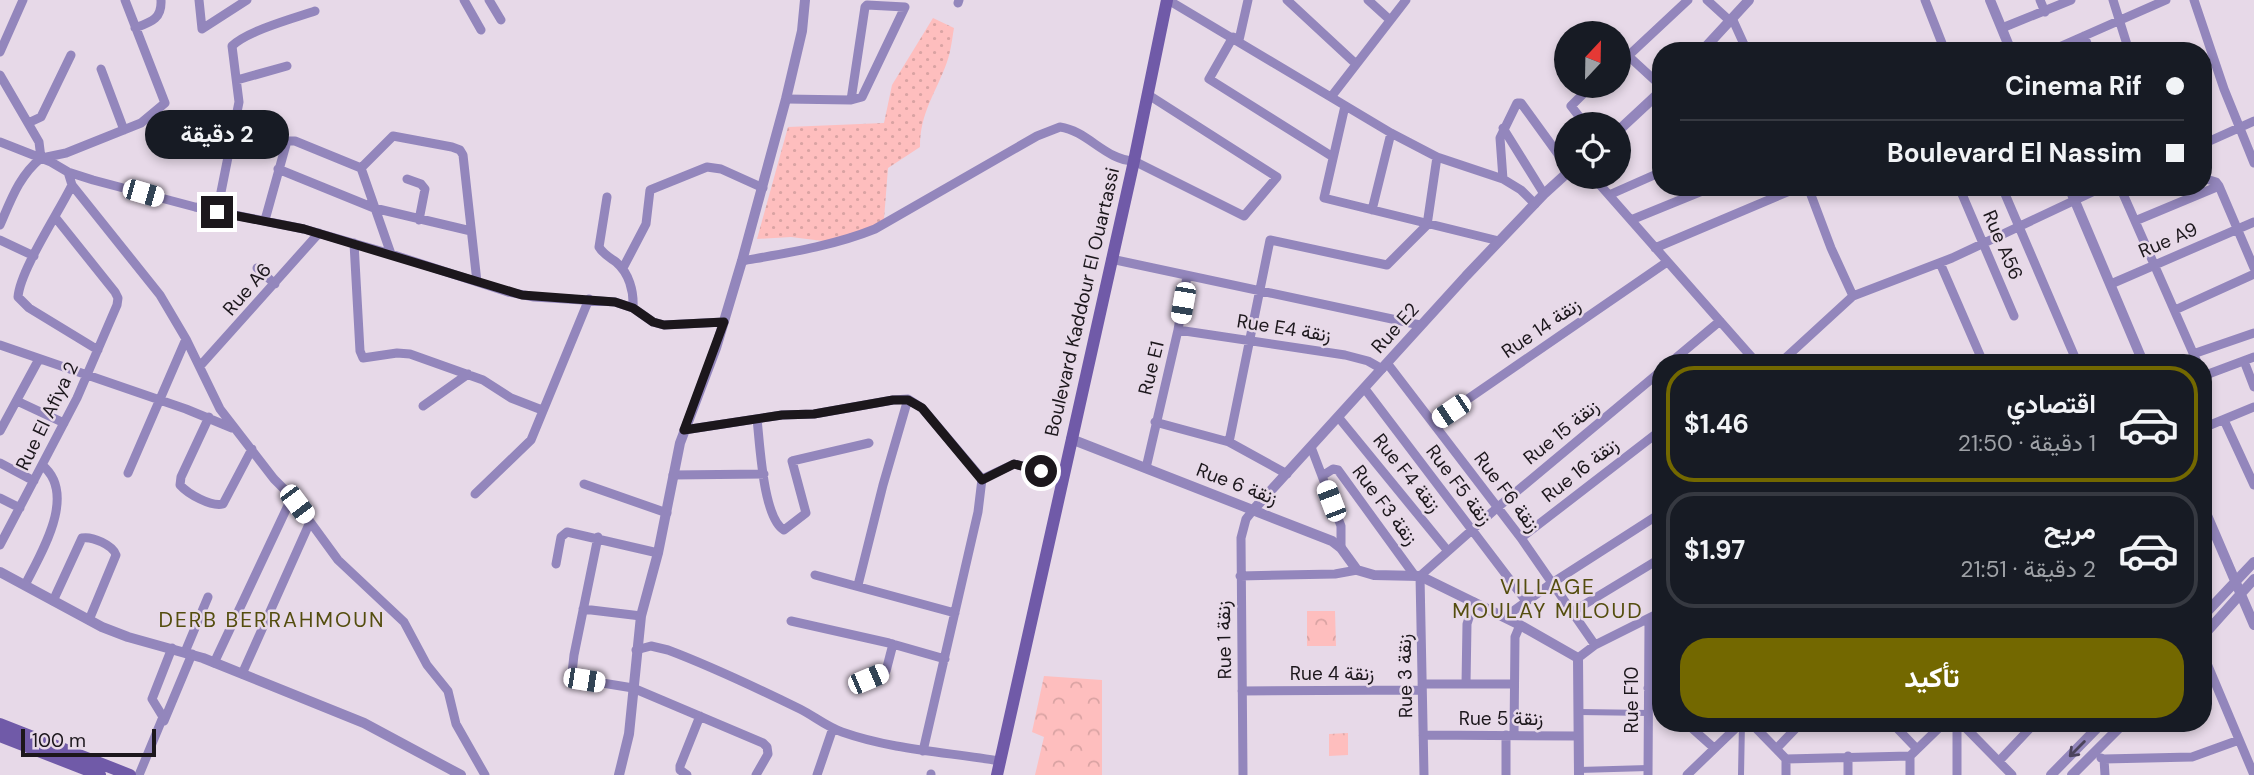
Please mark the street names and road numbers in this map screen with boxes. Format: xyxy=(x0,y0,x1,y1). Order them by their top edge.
street label: Boulevard Kaddour El Ouartassi xyxy=(1039,165,1125,439)
street label: Rue A56 xyxy=(1977,206,2029,284)
street label: Rue A9 xyxy=(2135,216,2201,264)
street label: Rue A6 xyxy=(217,257,277,321)
street label: Rue 14 زنقة xyxy=(1497,292,1585,364)
street label: Rue E2 xyxy=(1366,297,1424,359)
street label: Rue E4 زنقة xyxy=(1235,308,1333,348)
street label: Rue E1 xyxy=(1132,338,1170,398)
street label: Rue El Afiya 2 xyxy=(10,358,84,474)
street label: Rue 15 زنقة xyxy=(1518,394,1604,470)
street label: Rue F4 زنقة xyxy=(1367,428,1447,518)
street label: Rue 16 زنقة xyxy=(1536,432,1624,508)
street label: Rue F5 زنقة xyxy=(1420,440,1498,530)
street label: Rue F6 زنقة xyxy=(1468,446,1546,538)
street label: Rue 6 زنقة xyxy=(1193,457,1281,511)
street label: Rue F3 زنقة xyxy=(1347,460,1423,550)
street label: Rue 1 زنقة xyxy=(1211,600,1237,680)
street label: Rue 3 زنقة xyxy=(1392,634,1418,718)
street label: Rue 4 زنقة xyxy=(1290,661,1374,686)
street label: Rue F10 xyxy=(1619,666,1644,734)
street label: Rue 5 زنقة xyxy=(1459,706,1543,731)

